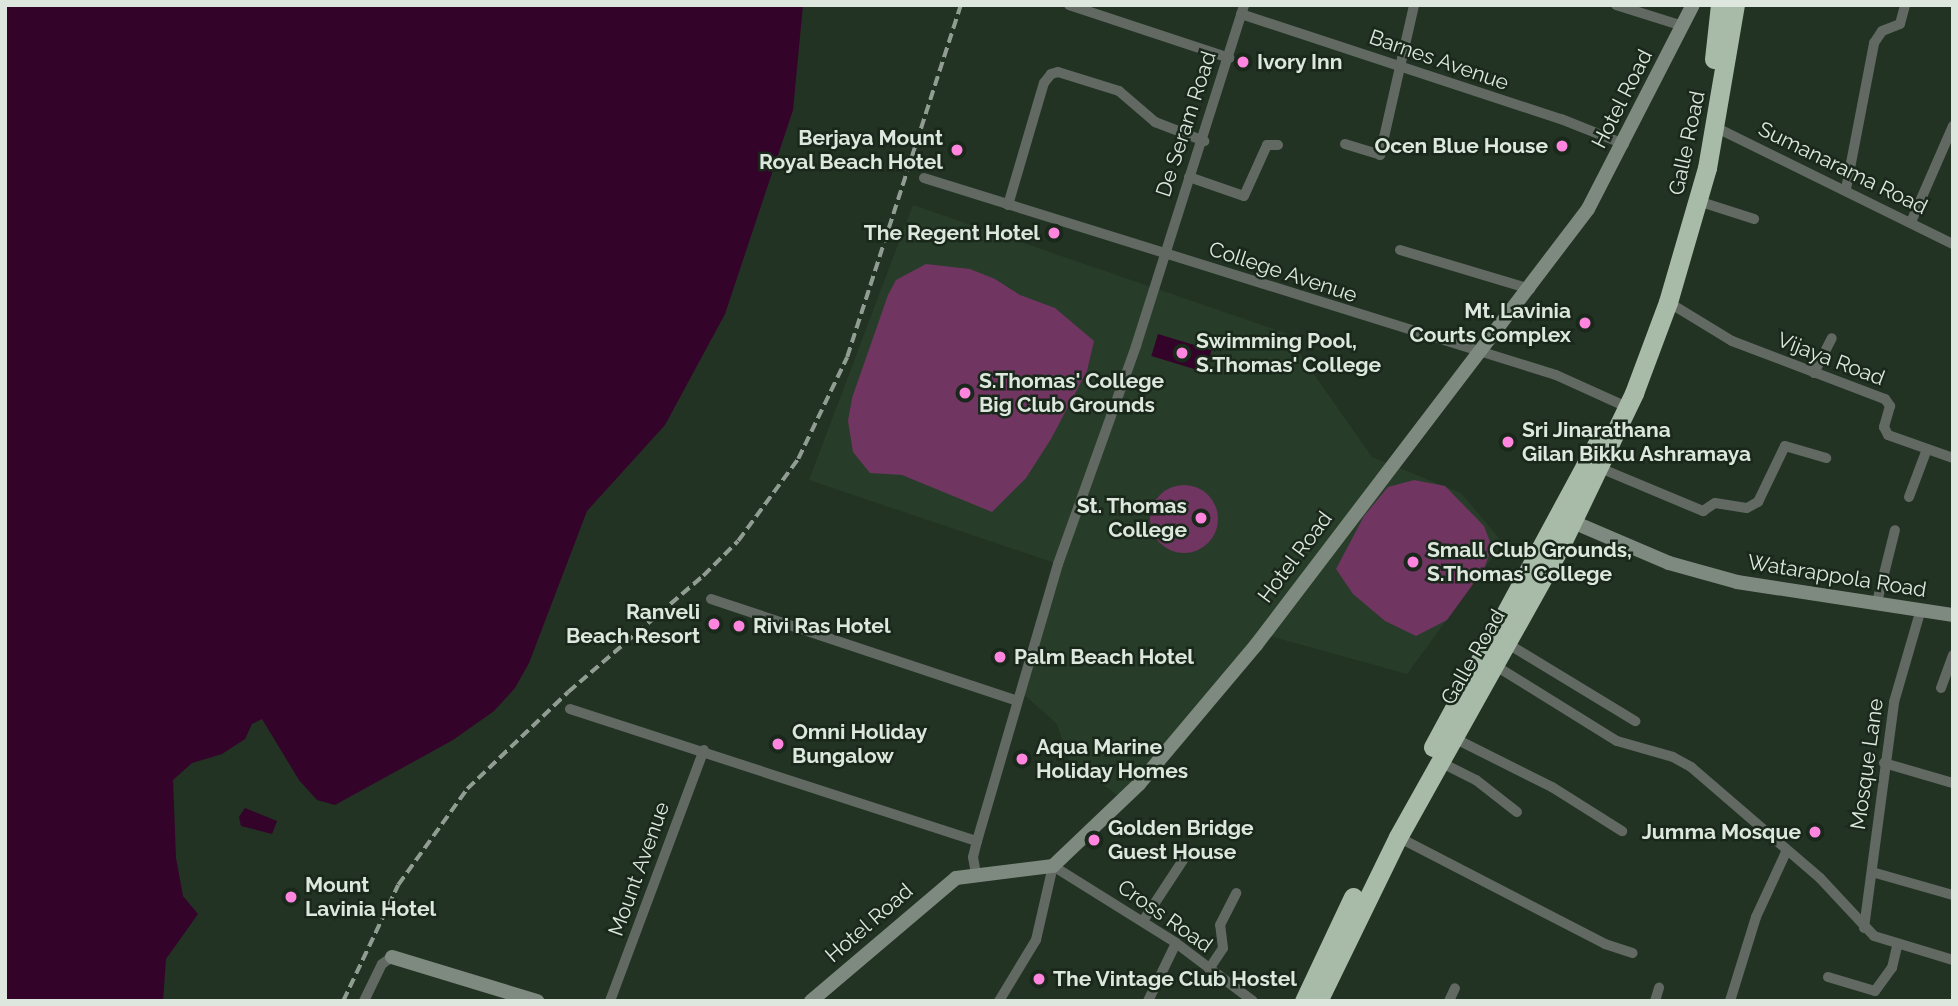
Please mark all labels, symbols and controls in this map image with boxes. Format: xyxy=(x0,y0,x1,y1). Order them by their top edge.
street label: Barnes Avenue xyxy=(1366,24,1512,96)
street label: Hotel Road xyxy=(1586,45,1658,153)
street label: De Seram Road xyxy=(1151,48,1221,200)
place label: Ivory Inn xyxy=(1257,49,1343,75)
marker: Ivory Inn xyxy=(1235,54,1251,70)
street label: Galle Road xyxy=(1664,89,1710,197)
street label: Sumanarama Road xyxy=(1754,116,1932,220)
place label: Berjaya Mount Royal Beach Hotel xyxy=(758,125,943,175)
place label: Ocen Blue House xyxy=(1374,133,1548,159)
marker: Ocen Blue House xyxy=(1554,138,1570,154)
marker: Berjaya Mount Royal Beach Hotel xyxy=(949,142,965,158)
place label: The Regent Hotel xyxy=(864,220,1040,246)
marker: The Regent Hotel xyxy=(1046,225,1062,241)
street label: College Avenue xyxy=(1205,236,1361,308)
place label: Mt. Lavinia Courts Complex xyxy=(1409,298,1571,348)
marker: Mt. Lavinia Courts Complex xyxy=(1577,315,1593,331)
street label: Vijaya Road xyxy=(1774,327,1888,391)
place label: Swimming Pool, S.Thomas' College xyxy=(1196,328,1381,378)
marker: Swimming Pool, S.Thomas' College xyxy=(1174,345,1190,361)
place label: S.Thomas' College Big Club Grounds xyxy=(979,368,1164,418)
marker: S.Thomas' College Big Club Grounds xyxy=(957,385,973,401)
place label: Sri Jinarathana Gilan Bikku Ashramaya xyxy=(1522,417,1752,467)
marker: Sri Jinarathana Gilan Bikku Ashramaya xyxy=(1500,434,1516,450)
place label: St. Thomas College xyxy=(1076,493,1187,543)
street label: Hotel Road xyxy=(1252,506,1338,608)
marker: St. Thomas College xyxy=(1193,510,1209,526)
place label: Small Club Grounds, S.Thomas' College xyxy=(1427,537,1633,587)
street label: Watarappola Road xyxy=(1746,549,1928,603)
marker: Small Club Grounds, S.Thomas' College xyxy=(1405,554,1421,570)
place label: Ranveli Beach Resort xyxy=(566,599,700,649)
street label: Galle Road xyxy=(1436,605,1510,709)
place label: Rivi Ras Hotel xyxy=(753,613,891,639)
marker: Ranveli Beach Resort xyxy=(706,616,722,632)
marker: Rivi Ras Hotel xyxy=(731,618,747,634)
place label: Palm Beach Hotel xyxy=(1014,644,1194,670)
marker: Palm Beach Hotel xyxy=(992,649,1008,665)
street label: Mosque Lane xyxy=(1845,697,1889,831)
place label: Omni Holiday Bungalow xyxy=(792,719,927,769)
place label: Aqua Marine Holiday Homes xyxy=(1036,734,1189,784)
marker: Omni Holiday Bungalow xyxy=(770,736,786,752)
marker: Aqua Marine Holiday Homes xyxy=(1014,751,1030,767)
street label: Mount Avenue xyxy=(603,798,675,940)
place label: Golden Bridge Guest House xyxy=(1108,815,1254,865)
place label: Jumma Mosque xyxy=(1642,819,1801,845)
marker: Jumma Mosque xyxy=(1807,824,1823,840)
marker: Golden Bridge Guest House xyxy=(1086,832,1102,848)
place label: Mount Lavinia Hotel xyxy=(305,872,436,922)
street label: Cross Road xyxy=(1113,874,1217,958)
street label: Hotel Road xyxy=(820,878,918,968)
marker: Mount Lavinia Hotel xyxy=(283,889,299,905)
place label: The Vintage Club Hostel xyxy=(1053,966,1298,992)
marker: The Vintage Club Hostel xyxy=(1031,971,1047,987)

